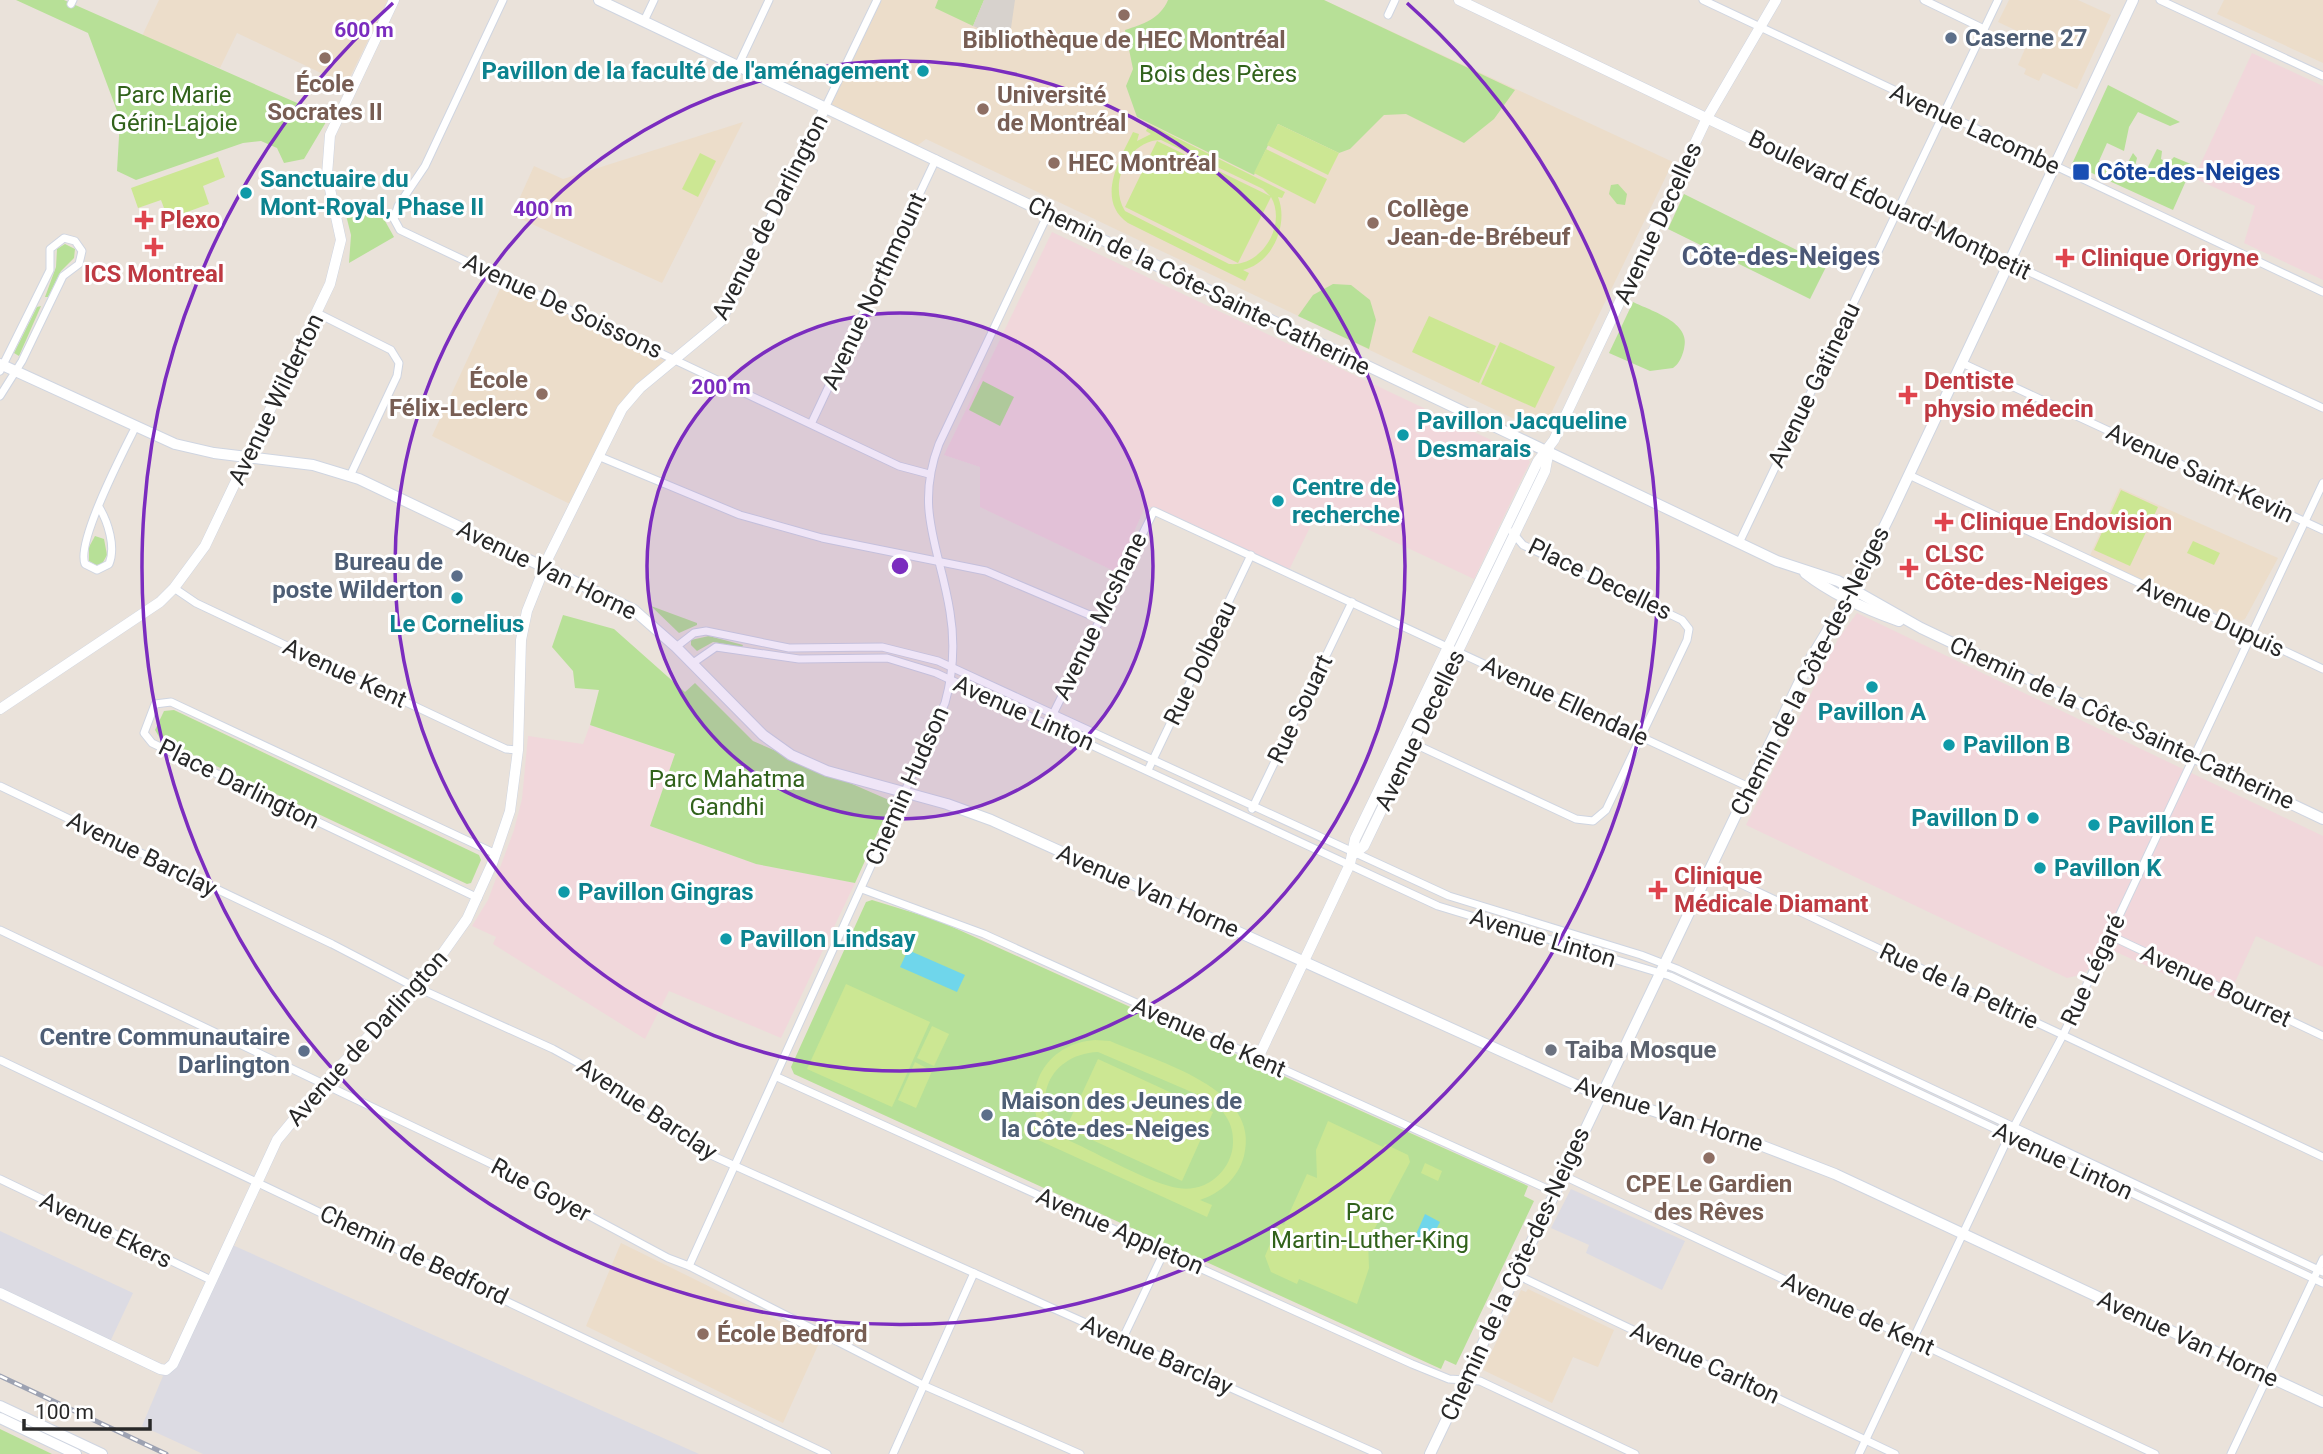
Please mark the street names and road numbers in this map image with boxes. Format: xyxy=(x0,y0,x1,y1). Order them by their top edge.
street label: Avenue Lacombe xyxy=(1886,77,2064,181)
street label: Avenue de Darlington xyxy=(706,110,834,324)
street label: Boulevard Édouard-Montpetit xyxy=(1744,124,2036,286)
street label: Avenue Decelles xyxy=(1608,138,1708,308)
street label: Avenue Northmount xyxy=(816,188,932,394)
street label: Chemin de la Côte-Sainte-Catherine xyxy=(1023,191,1375,381)
street label: Avenue De Soissons xyxy=(459,248,667,364)
street label: Avenue Gatineau xyxy=(1762,298,1866,472)
street label: Avenue Wilderton xyxy=(222,309,330,489)
street label: Avenue Saint-Kevin xyxy=(2102,417,2298,529)
street label: Avenue Van Horne xyxy=(453,514,641,626)
street label: Chemin de la Côte-des-Neiges xyxy=(1725,522,1895,820)
street label: Avenue Mcshane xyxy=(1047,528,1153,704)
street label: Place Decelles xyxy=(1524,532,1676,626)
street label: Avenue Dupuis xyxy=(2133,571,2289,663)
street label: Rue Dolbeau xyxy=(1158,596,1242,730)
street label: Chemin de la Côte-Sainte-Catherine xyxy=(1945,631,2299,815)
street label: Avenue Kent xyxy=(279,632,411,714)
street label: Avenue Decelles xyxy=(1369,645,1471,815)
street label: Rue Souart xyxy=(1262,650,1338,768)
street label: Avenue Ellendale xyxy=(1477,650,1653,752)
street label: Avenue Linton xyxy=(949,669,1099,757)
street label: Chemin Hudson xyxy=(859,702,955,870)
street label: Place Darlington xyxy=(154,733,324,835)
street label: Avenue Barclay xyxy=(63,806,222,903)
street label: Avenue Van Horne xyxy=(1053,838,1243,944)
street label: Avenue Linton xyxy=(1467,903,1619,973)
street label: Rue Légaré xyxy=(2055,910,2131,1030)
street label: Rue de la Peltrie xyxy=(1875,937,2043,1035)
street label: Avenue Bourret xyxy=(2136,939,2296,1033)
street label: Avenue de Darlington xyxy=(281,944,453,1132)
street label: Avenue de Kent xyxy=(1128,991,1290,1083)
street label: Avenue Barclay xyxy=(572,1052,723,1167)
street label: Avenue Van Horne xyxy=(1571,1070,1767,1158)
street label: Avenue Linton xyxy=(1989,1116,2137,1206)
street label: Chemin de la Côte-des-Neiges xyxy=(1435,1123,1595,1425)
street label: Rue Goyer xyxy=(486,1152,596,1228)
street label: Avenue Appleton xyxy=(1032,1182,1208,1280)
street label: Avenue Ekers xyxy=(35,1186,177,1274)
street label: Chemin de Bedford xyxy=(315,1199,513,1311)
street label: Avenue de Kent xyxy=(1777,1266,1939,1362)
street label: Avenue Van Horne xyxy=(2093,1285,2283,1393)
street label: Avenue Barclay xyxy=(1077,1309,1238,1401)
street label: Avenue Carlton xyxy=(1626,1316,1784,1410)

